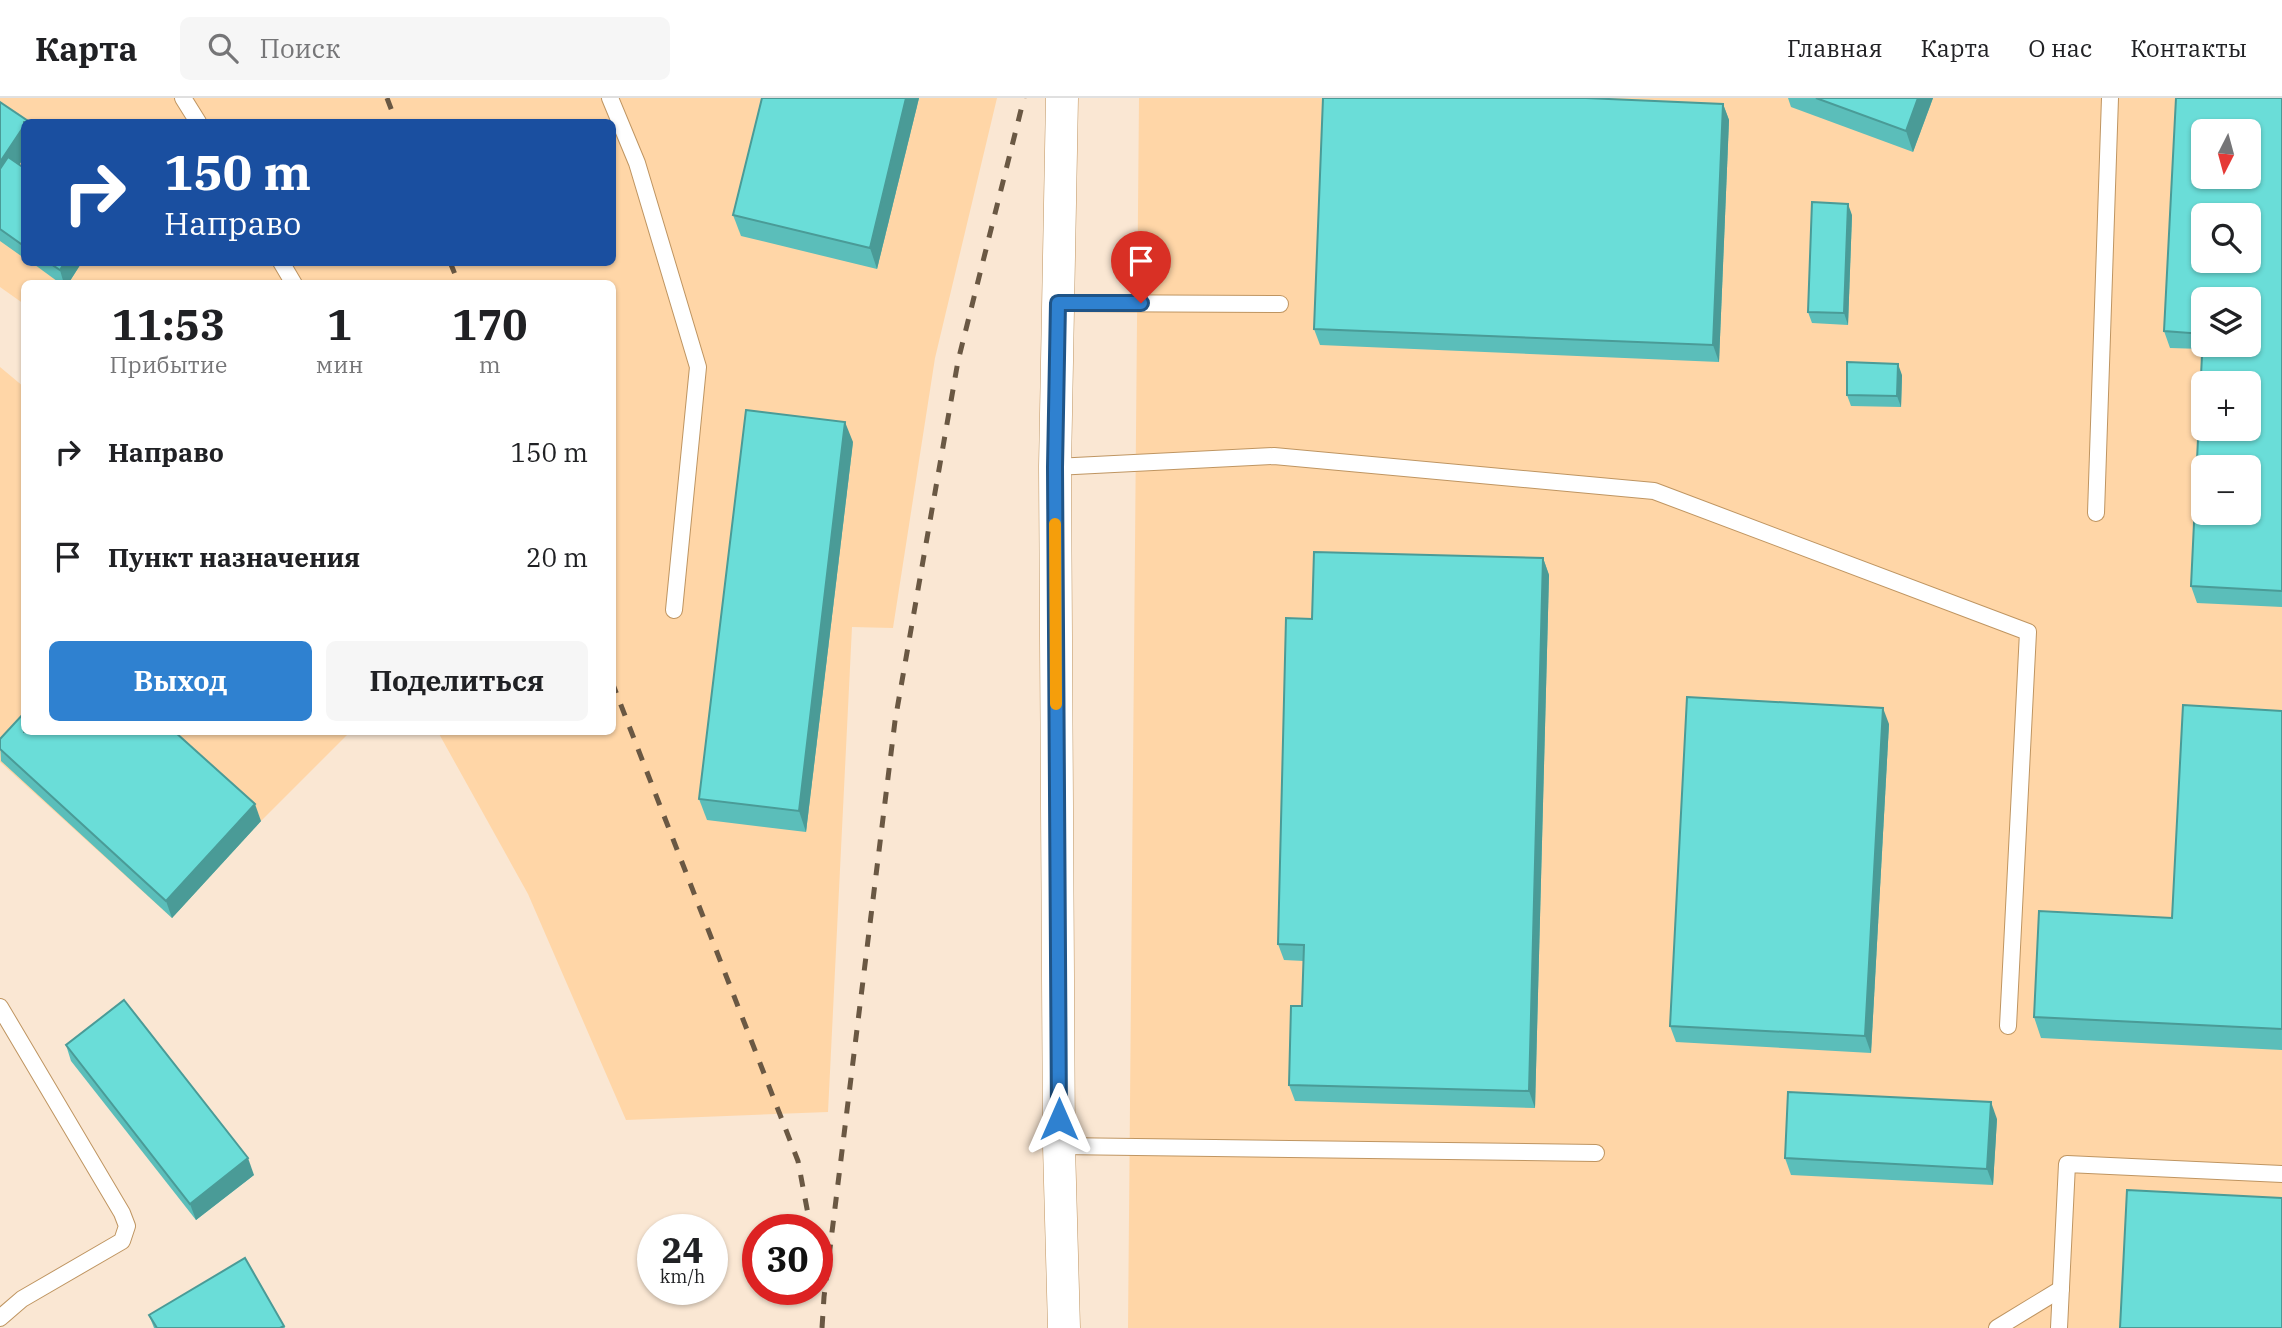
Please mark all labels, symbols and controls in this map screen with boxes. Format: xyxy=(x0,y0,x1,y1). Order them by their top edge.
search box xyxy=(180,17,670,80)
text: Карта xyxy=(35,27,138,70)
icon: search xyxy=(204,29,242,67)
text: Поиск xyxy=(260,31,340,65)
text: Главная xyxy=(1787,32,1883,64)
text: Карта xyxy=(1921,32,1990,64)
text: О нас xyxy=(2028,32,2092,64)
text: Контакты xyxy=(2130,32,2247,64)
north arrow xyxy=(2191,119,2261,189)
map controls xyxy=(2191,119,2261,525)
text: 150 m xyxy=(164,140,311,203)
icon: right xyxy=(49,147,140,238)
text: Направо xyxy=(164,202,301,244)
button: search xyxy=(2191,203,2261,273)
pin xyxy=(1111,231,1171,303)
icon: arrive xyxy=(1122,242,1160,280)
button: layers xyxy=(2191,287,2261,357)
text: 11:53 xyxy=(112,297,225,352)
text: 1 xyxy=(327,297,352,352)
text: 170 xyxy=(452,297,528,352)
text: Прибытие xyxy=(109,349,227,379)
text: мин xyxy=(316,349,364,379)
text: m xyxy=(479,349,501,379)
button: + xyxy=(2191,371,2261,441)
icon: right xyxy=(49,433,87,471)
text: Направо xyxy=(108,435,224,469)
text: 150 m xyxy=(510,435,588,469)
button: − xyxy=(2191,455,2261,525)
icon: arrive xyxy=(49,538,87,576)
text: Пункт назначения xyxy=(108,540,360,574)
text: 20 m xyxy=(526,540,588,574)
button: Выход xyxy=(49,641,312,721)
button: Поделиться xyxy=(326,641,588,721)
position arrow xyxy=(1022,1082,1096,1156)
speed limit sign: 30 xyxy=(742,1214,833,1305)
text: 24 xyxy=(661,1227,704,1273)
text: km/h xyxy=(660,1265,705,1288)

